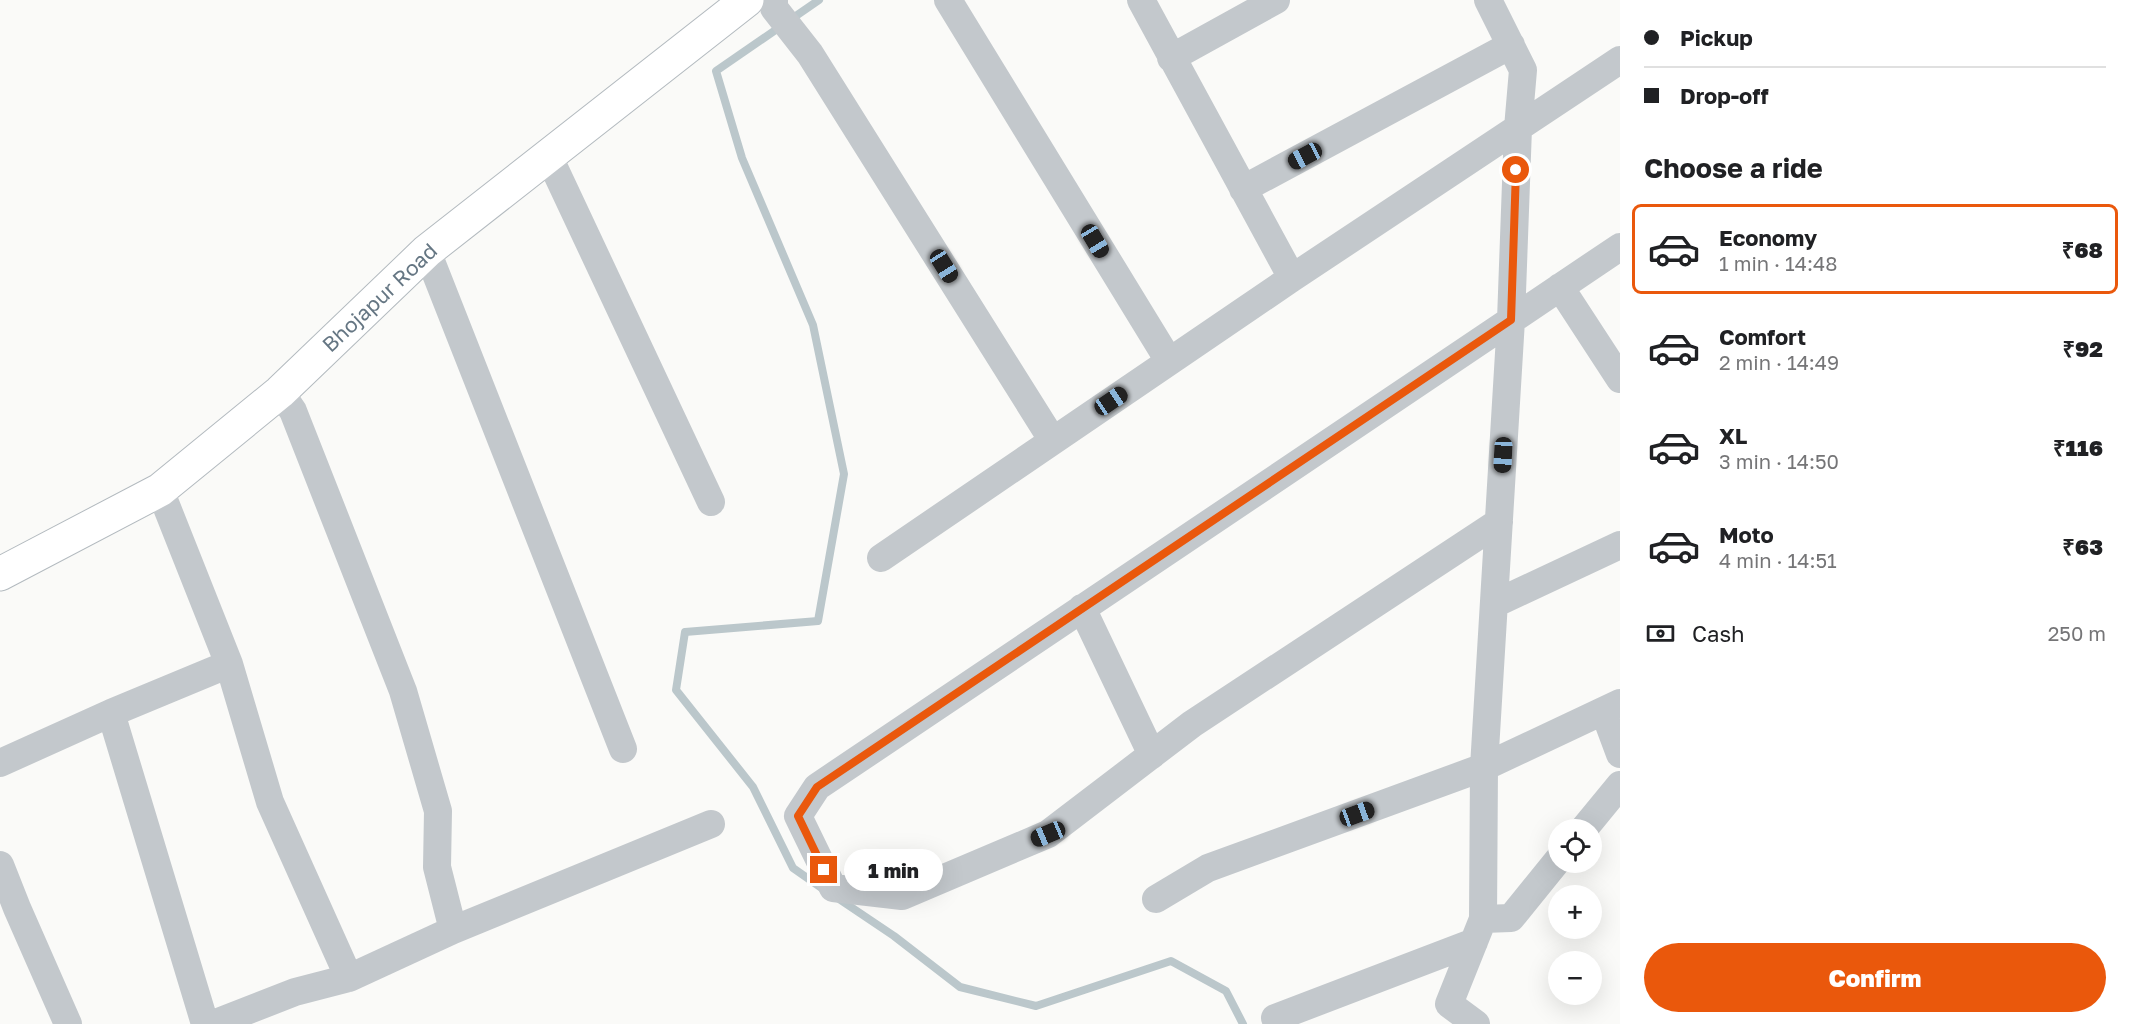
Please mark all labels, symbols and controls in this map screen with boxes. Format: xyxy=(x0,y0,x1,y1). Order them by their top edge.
text: Pickup xyxy=(1680,24,1753,51)
text: Drop-off xyxy=(1680,82,1769,109)
car xyxy=(1285,140,1325,172)
text: Choose a ride xyxy=(1644,152,1823,184)
route start xyxy=(1502,156,1529,183)
car xyxy=(1078,221,1112,261)
icon: car xyxy=(1647,222,1701,276)
text: Economy xyxy=(1719,224,1817,251)
text: ₹68 xyxy=(2062,236,2103,263)
street label: Bhojapur Road xyxy=(316,237,442,357)
car xyxy=(927,246,961,286)
text: 1 min · 14:48 xyxy=(1719,251,1837,275)
icon: car xyxy=(1647,321,1701,375)
text: Comfort xyxy=(1719,323,1806,350)
text: ₹92 xyxy=(2062,335,2103,362)
text: 2 min · 14:49 xyxy=(1719,350,1839,374)
car xyxy=(1091,383,1131,419)
icon: car xyxy=(1647,420,1701,474)
text: XL xyxy=(1719,422,1747,449)
text: ₹116 xyxy=(2053,434,2103,461)
car xyxy=(1493,437,1513,473)
text: 3 min · 14:50 xyxy=(1719,449,1839,473)
icon: car xyxy=(1647,519,1701,573)
text: Moto xyxy=(1719,521,1774,548)
text: ₹63 xyxy=(2062,533,2103,560)
text: 4 min · 14:51 xyxy=(1719,548,1837,572)
icon: cash xyxy=(1644,617,1677,650)
text: Cash xyxy=(1692,620,1745,647)
text: 250 m xyxy=(2048,621,2106,645)
car xyxy=(1337,799,1377,829)
car xyxy=(1028,819,1068,849)
map controls xyxy=(1548,819,1602,1005)
button: locate xyxy=(1548,819,1602,873)
callout: 1 min xyxy=(845,849,944,891)
route end xyxy=(810,856,837,883)
text: 1 min xyxy=(868,858,919,882)
button: + xyxy=(1548,885,1602,939)
button: Confirm xyxy=(1644,943,2106,1012)
button: − xyxy=(1548,951,1602,1005)

